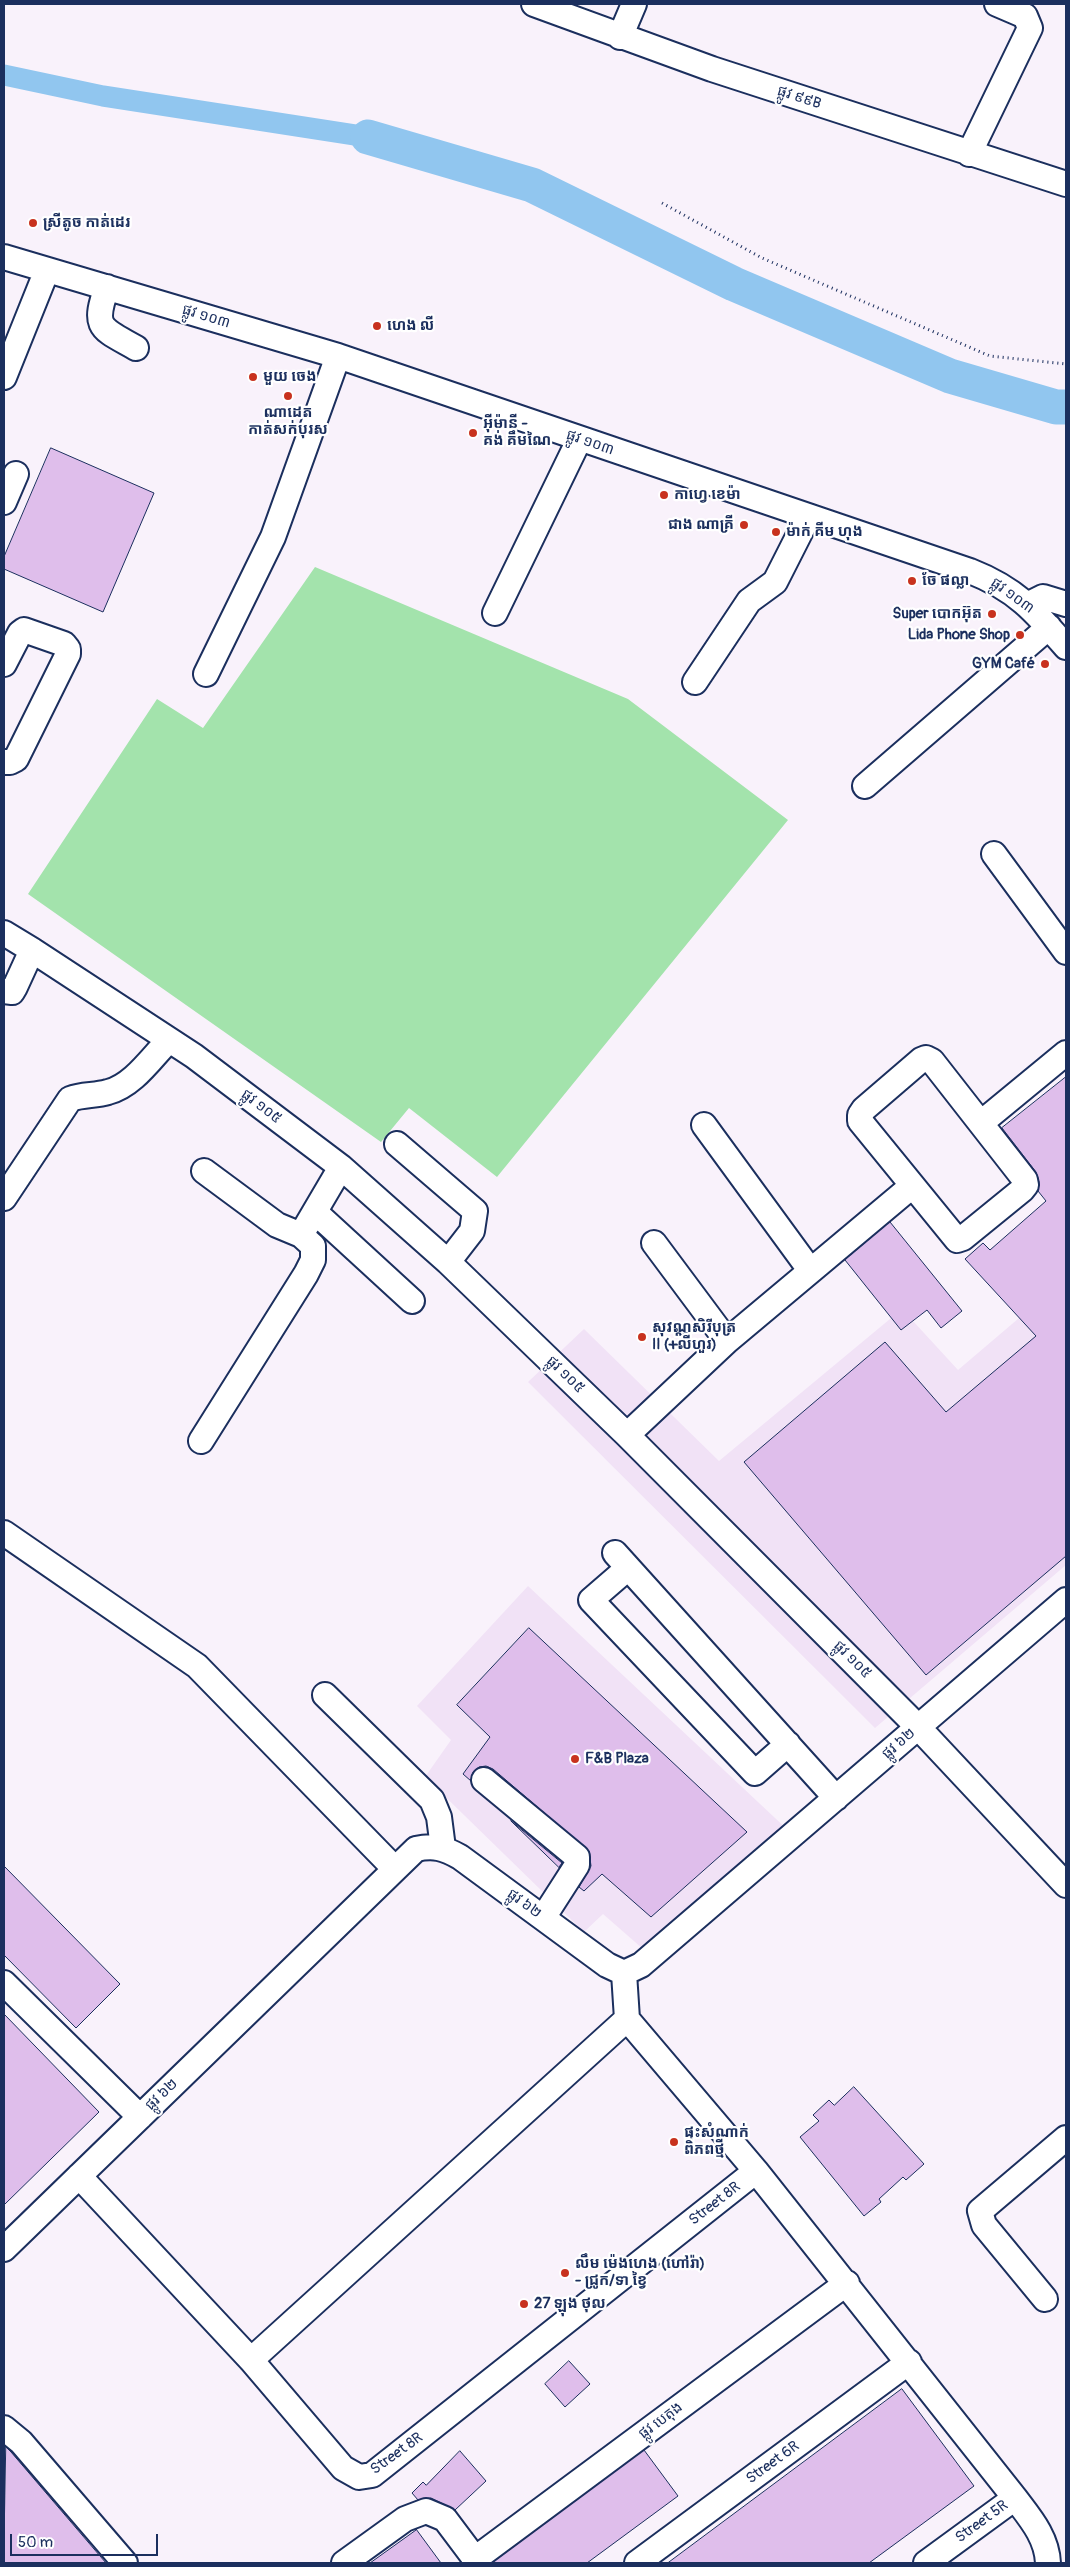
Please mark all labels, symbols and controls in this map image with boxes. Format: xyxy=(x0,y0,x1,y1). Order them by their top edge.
street label: ផ្លូវ ៩៩B xyxy=(775,82,823,114)
place label: ស្រីតូច កាត់ដេរ xyxy=(43,214,130,232)
marker: ស្រីតូច កាត់ដេរ xyxy=(27,217,39,229)
street label: ផ្លូវ ១០៣ xyxy=(180,301,232,333)
place label: ហេង លី xyxy=(387,317,434,335)
marker: ហេង លី xyxy=(371,320,383,332)
place label: មួយ ចេង xyxy=(263,368,316,386)
marker: មួយ ចេង xyxy=(247,371,259,383)
marker: ណាដេត កាត់សក់បុរស xyxy=(282,390,294,402)
place label: ណាដេត កាត់សក់បុរស xyxy=(248,404,328,439)
place label: អ៊ីម៉ានី - គង់ គឹមណៃ xyxy=(483,415,551,450)
street label: ផ្លូវ ១០៣ xyxy=(564,426,616,460)
marker: អ៊ីម៉ានី - គង់ គឹមណៃ xyxy=(467,427,479,439)
place label: កាហ្វេ ខេម៉ា xyxy=(674,486,741,504)
marker: កាហ្វេ ខេម៉ា xyxy=(658,489,670,501)
place label: ជាង ណាគ្រី xyxy=(668,516,734,534)
marker: ជាង ណាគ្រី xyxy=(738,519,750,531)
place label: ម៉ាក់ គីម ហុង xyxy=(786,523,863,541)
marker: ម៉ាក់ គីម ហុង xyxy=(770,526,782,538)
place label: ចែ ផល្លា xyxy=(922,572,969,590)
street label: ផ្លូវ ១០៣ xyxy=(987,574,1037,618)
marker: ចែ ផល្លា xyxy=(906,575,918,587)
place label: Super បោកអ៊ុត xyxy=(892,605,982,623)
marker: Super បោកអ៊ុត xyxy=(986,608,998,620)
place label: Lida Phone Shop xyxy=(908,626,1010,644)
marker: Lida Phone Shop xyxy=(1014,629,1026,641)
place label: GYM Café xyxy=(972,655,1035,673)
marker: GYM Café xyxy=(1039,658,1051,670)
street label: ផ្លូវ ១០៥ xyxy=(237,1086,285,1128)
place label: សុវណ្ណសិរីបុត្រ II (+លីហួរ) xyxy=(652,1319,736,1354)
marker: សុវណ្ណសិរីបុត្រ II (+លីហួរ) xyxy=(636,1331,648,1343)
street label: ផ្លូវ ១០៥ xyxy=(542,1352,588,1398)
street label: ផ្លូវ ១០៥ xyxy=(829,1637,875,1683)
street label: ផ្លូវ ៦២ xyxy=(879,1725,919,1763)
place label: F&B Plaza xyxy=(585,1750,649,1768)
marker: F&B Plaza xyxy=(569,1753,581,1765)
street label: ផ្លូវ ៦២ xyxy=(503,1885,545,1923)
street label: ផ្លូវ ៦២ xyxy=(142,2075,182,2115)
place label: ផ្ទះសំណាក់ ពិភពថ្មី xyxy=(684,2124,749,2159)
marker: ផ្ទះសំណាក់ ពិភពថ្មី xyxy=(668,2136,680,2148)
street label: Street 8R xyxy=(686,2178,744,2230)
place label: លឹម ម៉េងហេង (ហៅរ៉ា) - ជ្រូក/ទា ខ្វៃ xyxy=(575,2255,705,2290)
marker: លឹម ម៉េងហេង (ហៅរ៉ា) - ជ្រូក/ទា ខ្វៃ xyxy=(559,2267,571,2279)
place label: 27 ឡុង ថុល xyxy=(534,2295,606,2313)
marker: 27 ឡុង ថុល xyxy=(518,2298,530,2310)
street label: ផ្លូវ បេតុង xyxy=(635,2399,687,2443)
street label: Street 8R xyxy=(367,2429,427,2479)
street label: Street 6R xyxy=(743,2438,803,2488)
street label: Street 5R xyxy=(952,2497,1012,2547)
scale bar xyxy=(12,2524,160,2556)
text: 50 m xyxy=(18,2533,53,2552)

